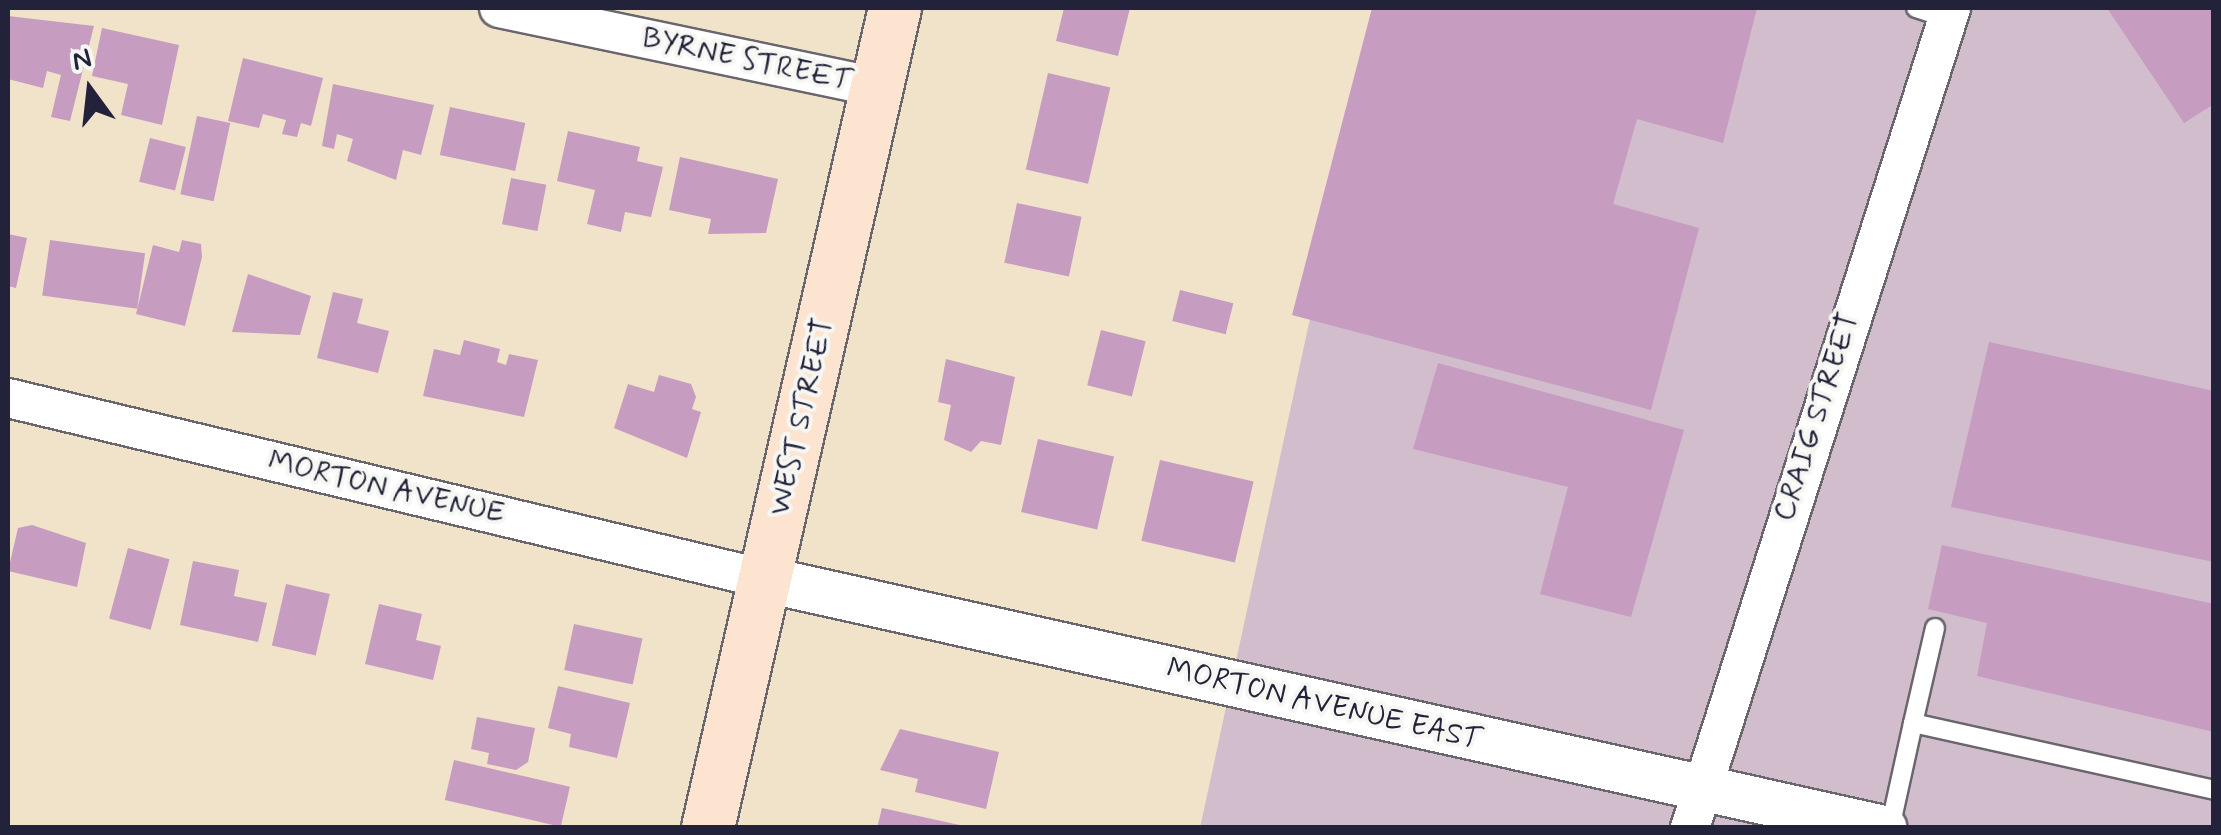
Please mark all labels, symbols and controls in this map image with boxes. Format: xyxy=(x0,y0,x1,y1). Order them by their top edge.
street label: BYRNE STREET xyxy=(638,20,856,100)
north arrow xyxy=(40,40,140,140)
text: N xyxy=(68,40,96,81)
street label: CRAIG STREET xyxy=(1766,308,1868,526)
street label: WEST STREET xyxy=(762,315,842,519)
street label: MORTON AVENUE xyxy=(262,443,510,533)
street label: MORTON AVENUE EAST xyxy=(1161,651,1487,759)

